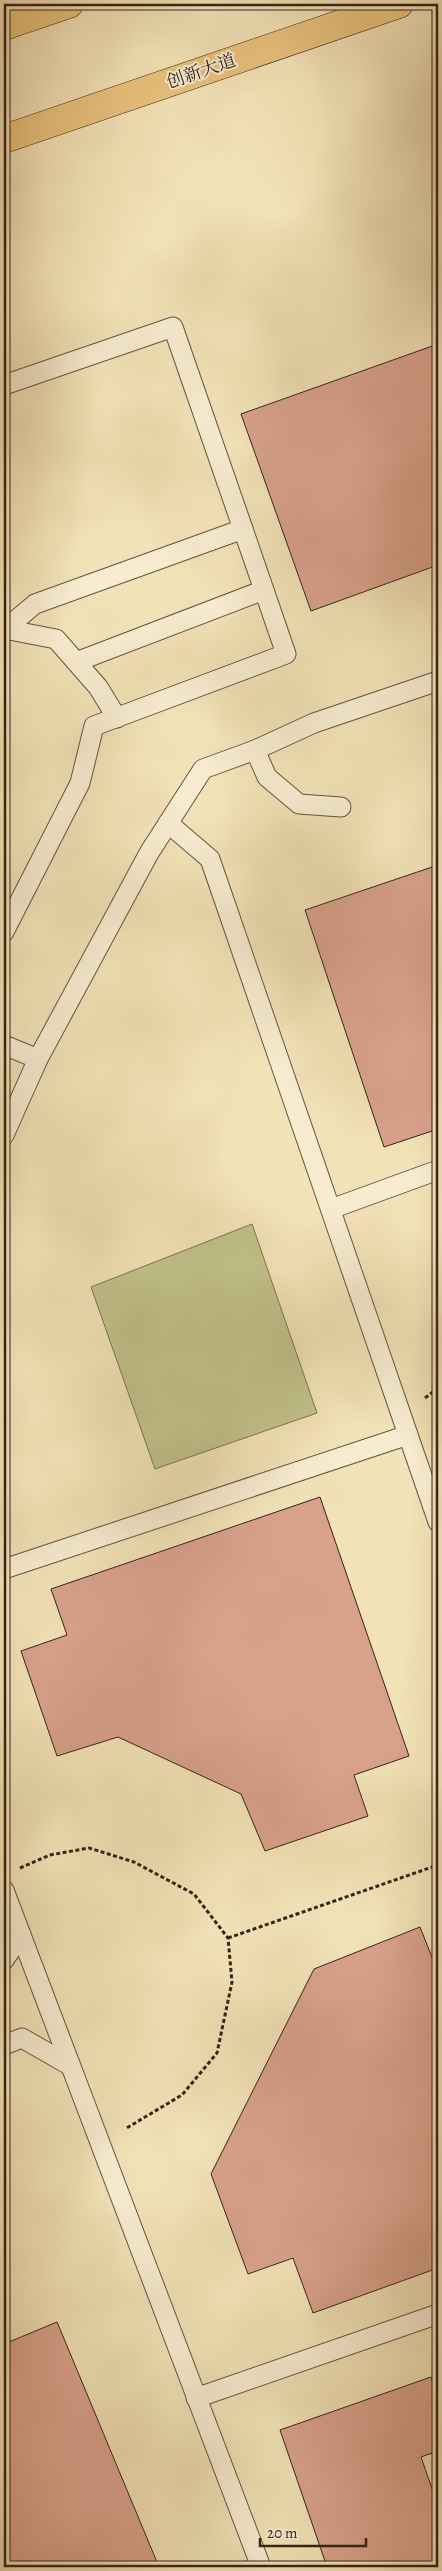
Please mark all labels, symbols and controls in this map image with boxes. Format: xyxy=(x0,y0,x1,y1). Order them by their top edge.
street label: 创新大道 xyxy=(163,48,239,94)
scale bar xyxy=(260,2516,366,2548)
text: 20 m xyxy=(267,2523,298,2543)

